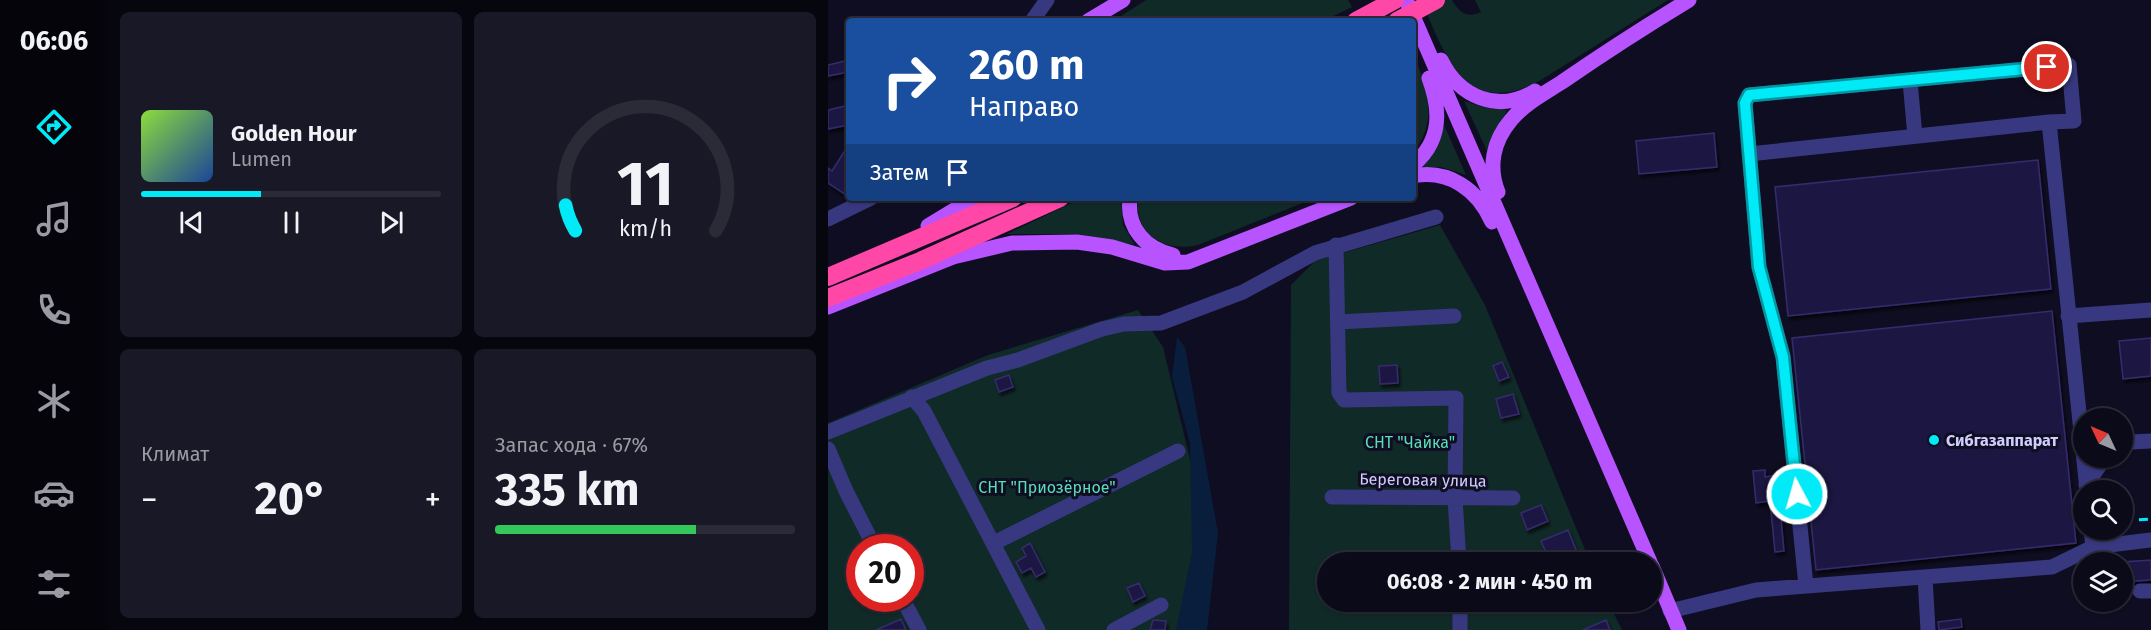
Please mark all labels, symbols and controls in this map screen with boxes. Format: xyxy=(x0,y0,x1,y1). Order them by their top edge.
text: 06:06 xyxy=(20,25,88,57)
text: 260 m xyxy=(969,40,1084,90)
pin xyxy=(2021,41,2072,92)
icon: right xyxy=(870,42,948,120)
icon: arrive xyxy=(2030,50,2063,83)
text: Направо xyxy=(969,91,1079,123)
icon: directions xyxy=(33,106,75,148)
text: Golden Hour xyxy=(231,120,357,147)
text: Lumen xyxy=(231,147,292,171)
text: 11 xyxy=(617,148,673,223)
icon: arrive xyxy=(941,156,974,189)
text: Затем xyxy=(870,159,929,186)
icon: music xyxy=(33,198,75,240)
icon: previous xyxy=(175,206,208,239)
icon: pause xyxy=(275,206,308,239)
icon: next xyxy=(375,206,408,239)
text: km/h xyxy=(618,217,672,243)
icon: phone xyxy=(33,289,75,331)
icon: climate xyxy=(33,380,75,422)
north arrow xyxy=(2073,408,2133,468)
map controls xyxy=(2073,408,2133,612)
place label: Сибгазаппарат xyxy=(1946,431,2059,450)
text: Запас хода · 67% xyxy=(495,433,648,457)
park label: СНТ "Чайка" xyxy=(1365,433,1455,452)
marker: Сибгазаппарат xyxy=(1927,433,1941,447)
text: Климат xyxy=(141,442,209,466)
position arrow xyxy=(1765,462,1829,526)
text: 335 km xyxy=(495,463,639,517)
street label: Береговая улица xyxy=(1359,469,1487,491)
icon: car xyxy=(33,472,75,514)
text: 20° xyxy=(254,472,328,526)
park label: СНТ "Приозёрное" xyxy=(978,478,1116,497)
text: − xyxy=(141,480,158,520)
text: + xyxy=(425,480,441,520)
button: search xyxy=(2073,480,2133,540)
speed limit sign: 20 xyxy=(846,534,924,612)
button: layers xyxy=(2073,552,2133,612)
icon: filters xyxy=(33,563,75,605)
text: 06:08 · 2 мин · 450 m xyxy=(1387,568,1592,595)

